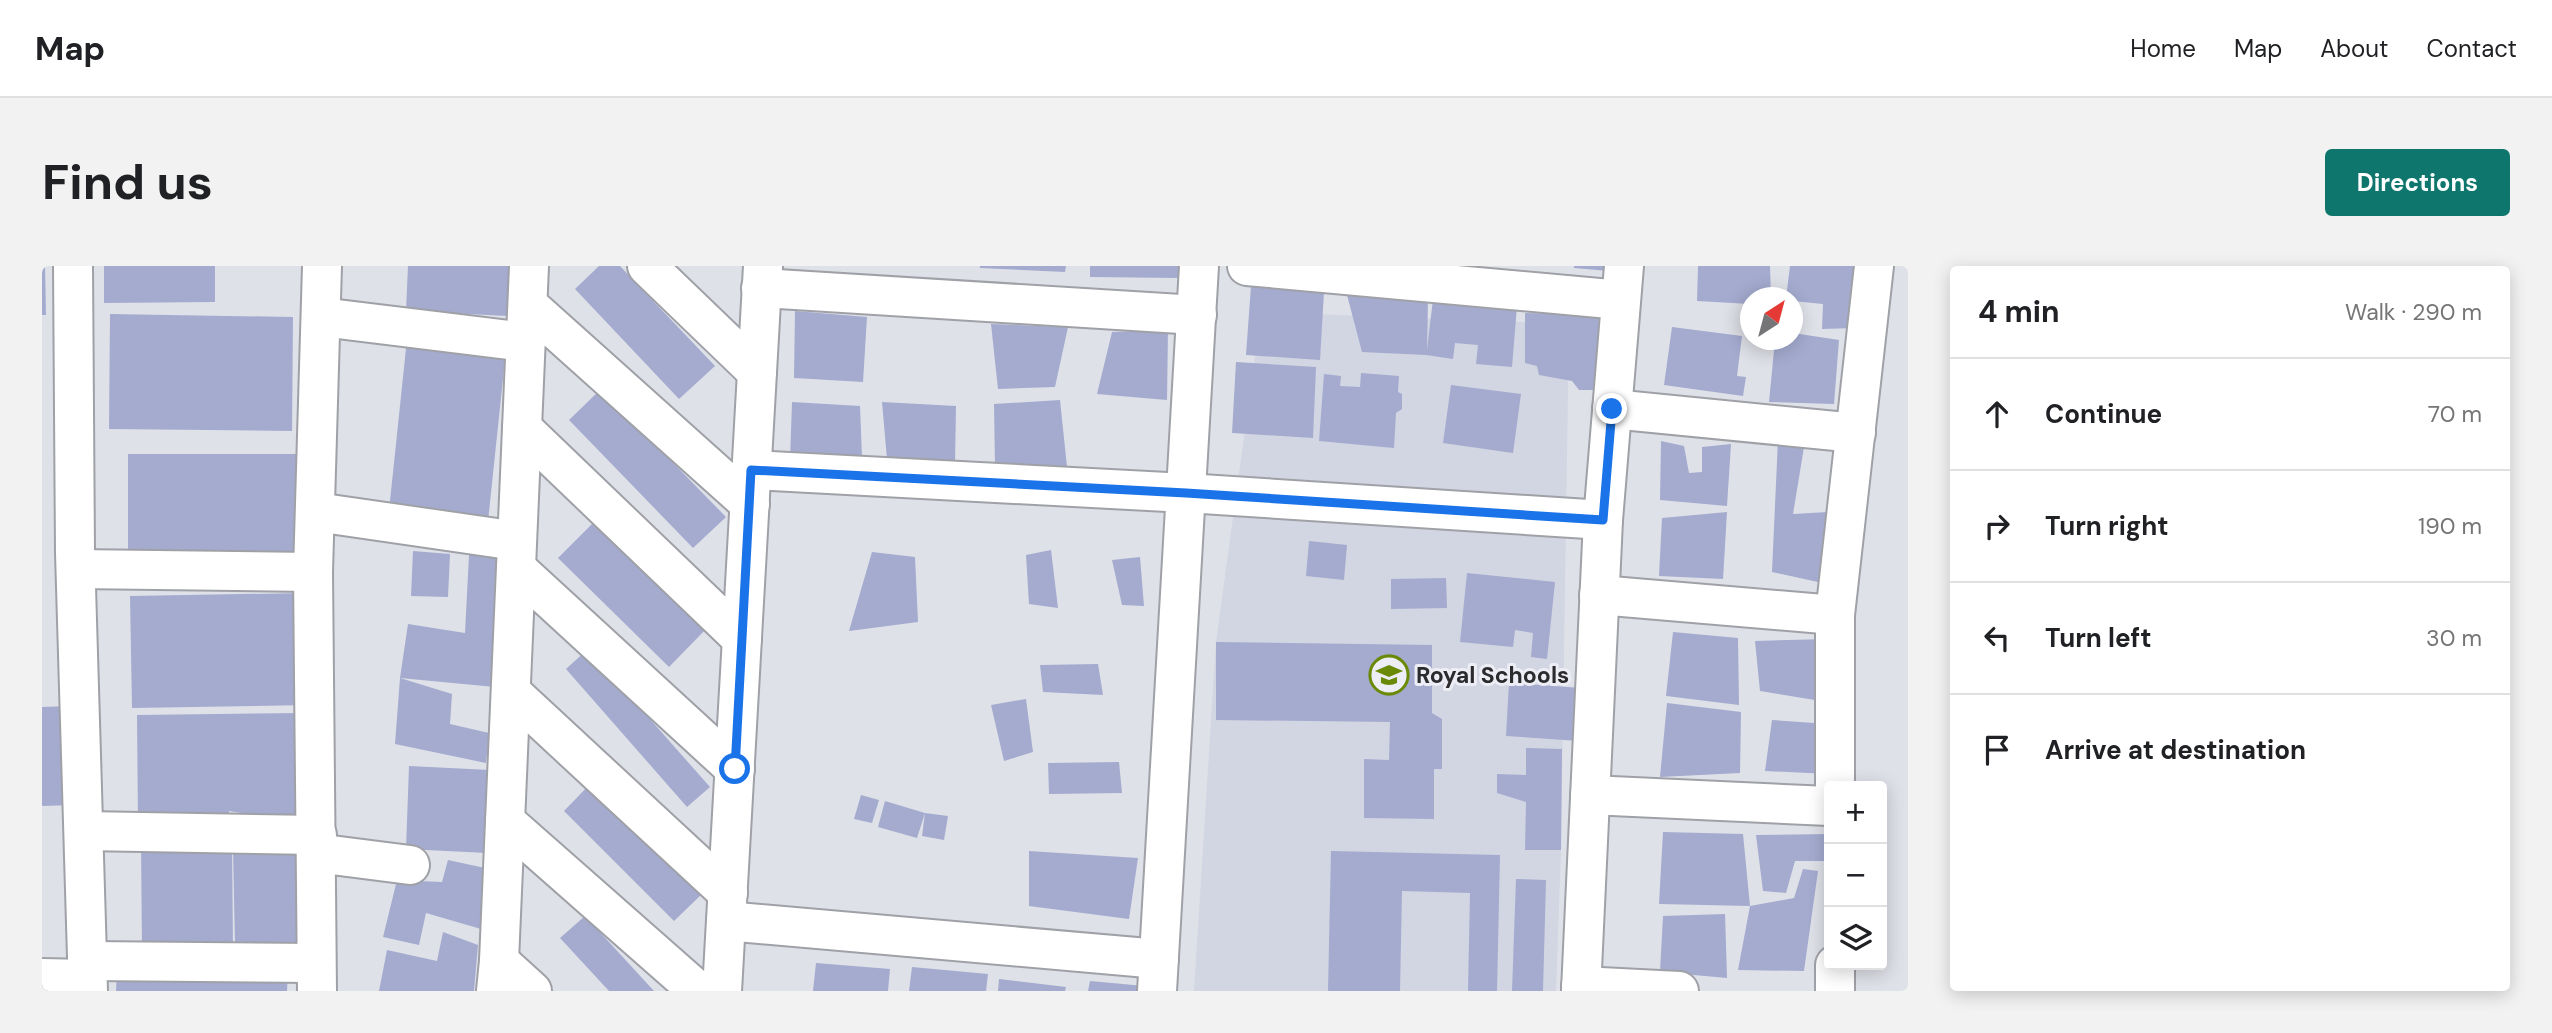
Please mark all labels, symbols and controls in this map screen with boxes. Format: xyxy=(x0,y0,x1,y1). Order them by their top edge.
text: Map xyxy=(35,27,105,70)
text: Home xyxy=(2130,33,2196,64)
text: Map xyxy=(2234,33,2282,64)
text: About xyxy=(2320,33,2389,64)
text: Contact xyxy=(2427,33,2517,64)
button: Directions xyxy=(2325,149,2510,216)
text: Find us xyxy=(42,150,213,214)
north arrow xyxy=(1740,287,1803,350)
text: 4 min xyxy=(1978,292,2060,331)
text: Walk · 290 m xyxy=(2345,297,2482,327)
route end xyxy=(1596,393,1627,424)
icon: ahead xyxy=(1978,395,2016,433)
text: Continue xyxy=(2045,397,2162,431)
text: 70 m xyxy=(2428,399,2482,429)
icon: right xyxy=(1978,507,2016,545)
text: Turn right xyxy=(2045,509,2169,543)
text: 190 m xyxy=(2418,511,2482,541)
icon: left xyxy=(1978,619,2016,657)
text: Turn left xyxy=(2045,621,2152,655)
text: 30 m xyxy=(2426,623,2482,653)
school or university icon: Royal Schools xyxy=(1368,654,1410,696)
place label: Royal Schools xyxy=(1416,660,1569,690)
icon: arrive xyxy=(1978,731,2016,769)
text: Arrive at destination xyxy=(2045,733,2306,767)
route start xyxy=(719,753,750,784)
map controls xyxy=(1824,781,1887,970)
button: + xyxy=(1824,781,1887,844)
button: − xyxy=(1824,844,1887,907)
button: layers xyxy=(1824,907,1887,970)

